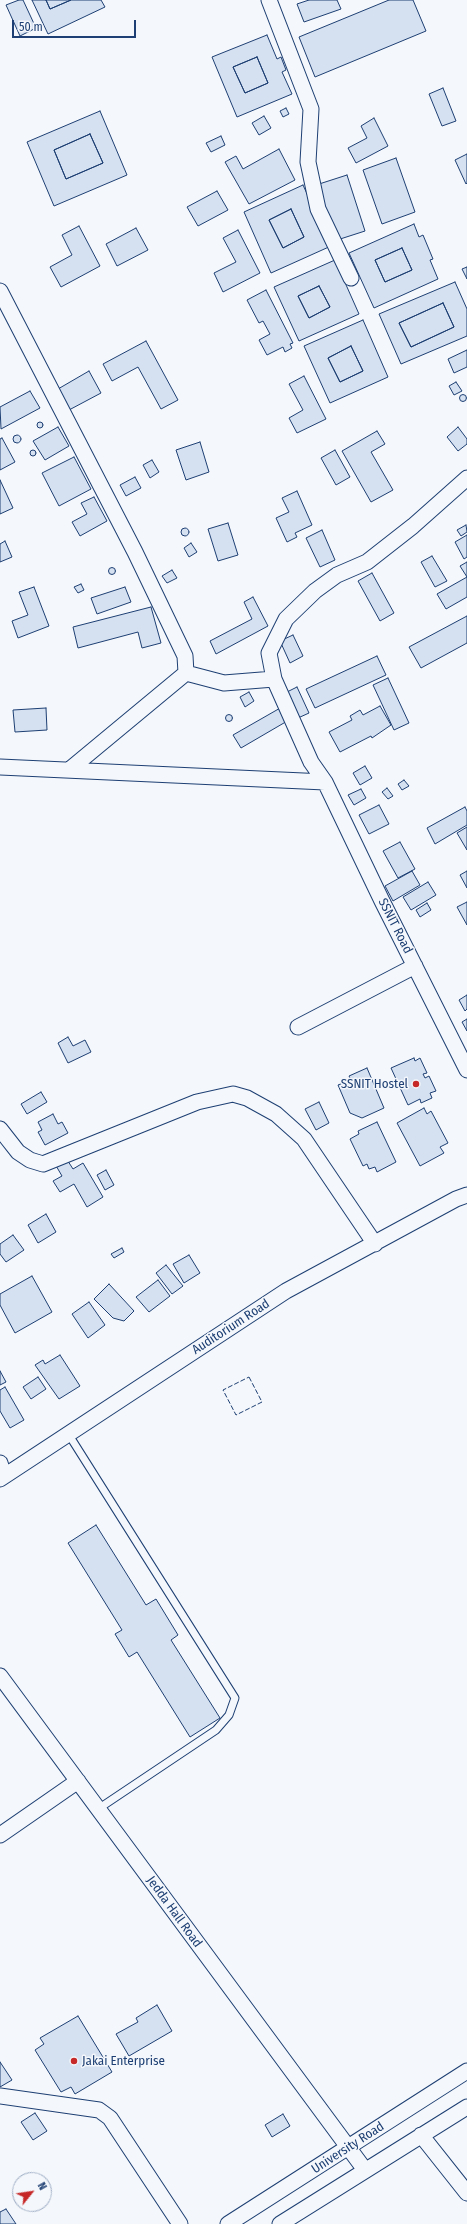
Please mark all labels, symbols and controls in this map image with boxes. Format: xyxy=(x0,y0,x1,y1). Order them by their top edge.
scale bar xyxy=(14,12,138,38)
text: 50 m xyxy=(19,20,43,34)
street label: SSNIT Road xyxy=(374,896,416,956)
place label: SSNIT Hostel xyxy=(341,1076,408,1092)
marker: SSNIT Hostel xyxy=(411,1079,421,1089)
street label: Auditorium Road xyxy=(189,1296,273,1358)
street label: Jedda Hall Road xyxy=(143,1873,205,1951)
place label: Jakai Enterprise xyxy=(82,2053,165,2069)
marker: Jakai Enterprise xyxy=(69,2056,79,2066)
street label: University Road xyxy=(309,2119,387,2177)
north arrow xyxy=(12,2172,52,2212)
text: N xyxy=(35,2180,49,2192)

